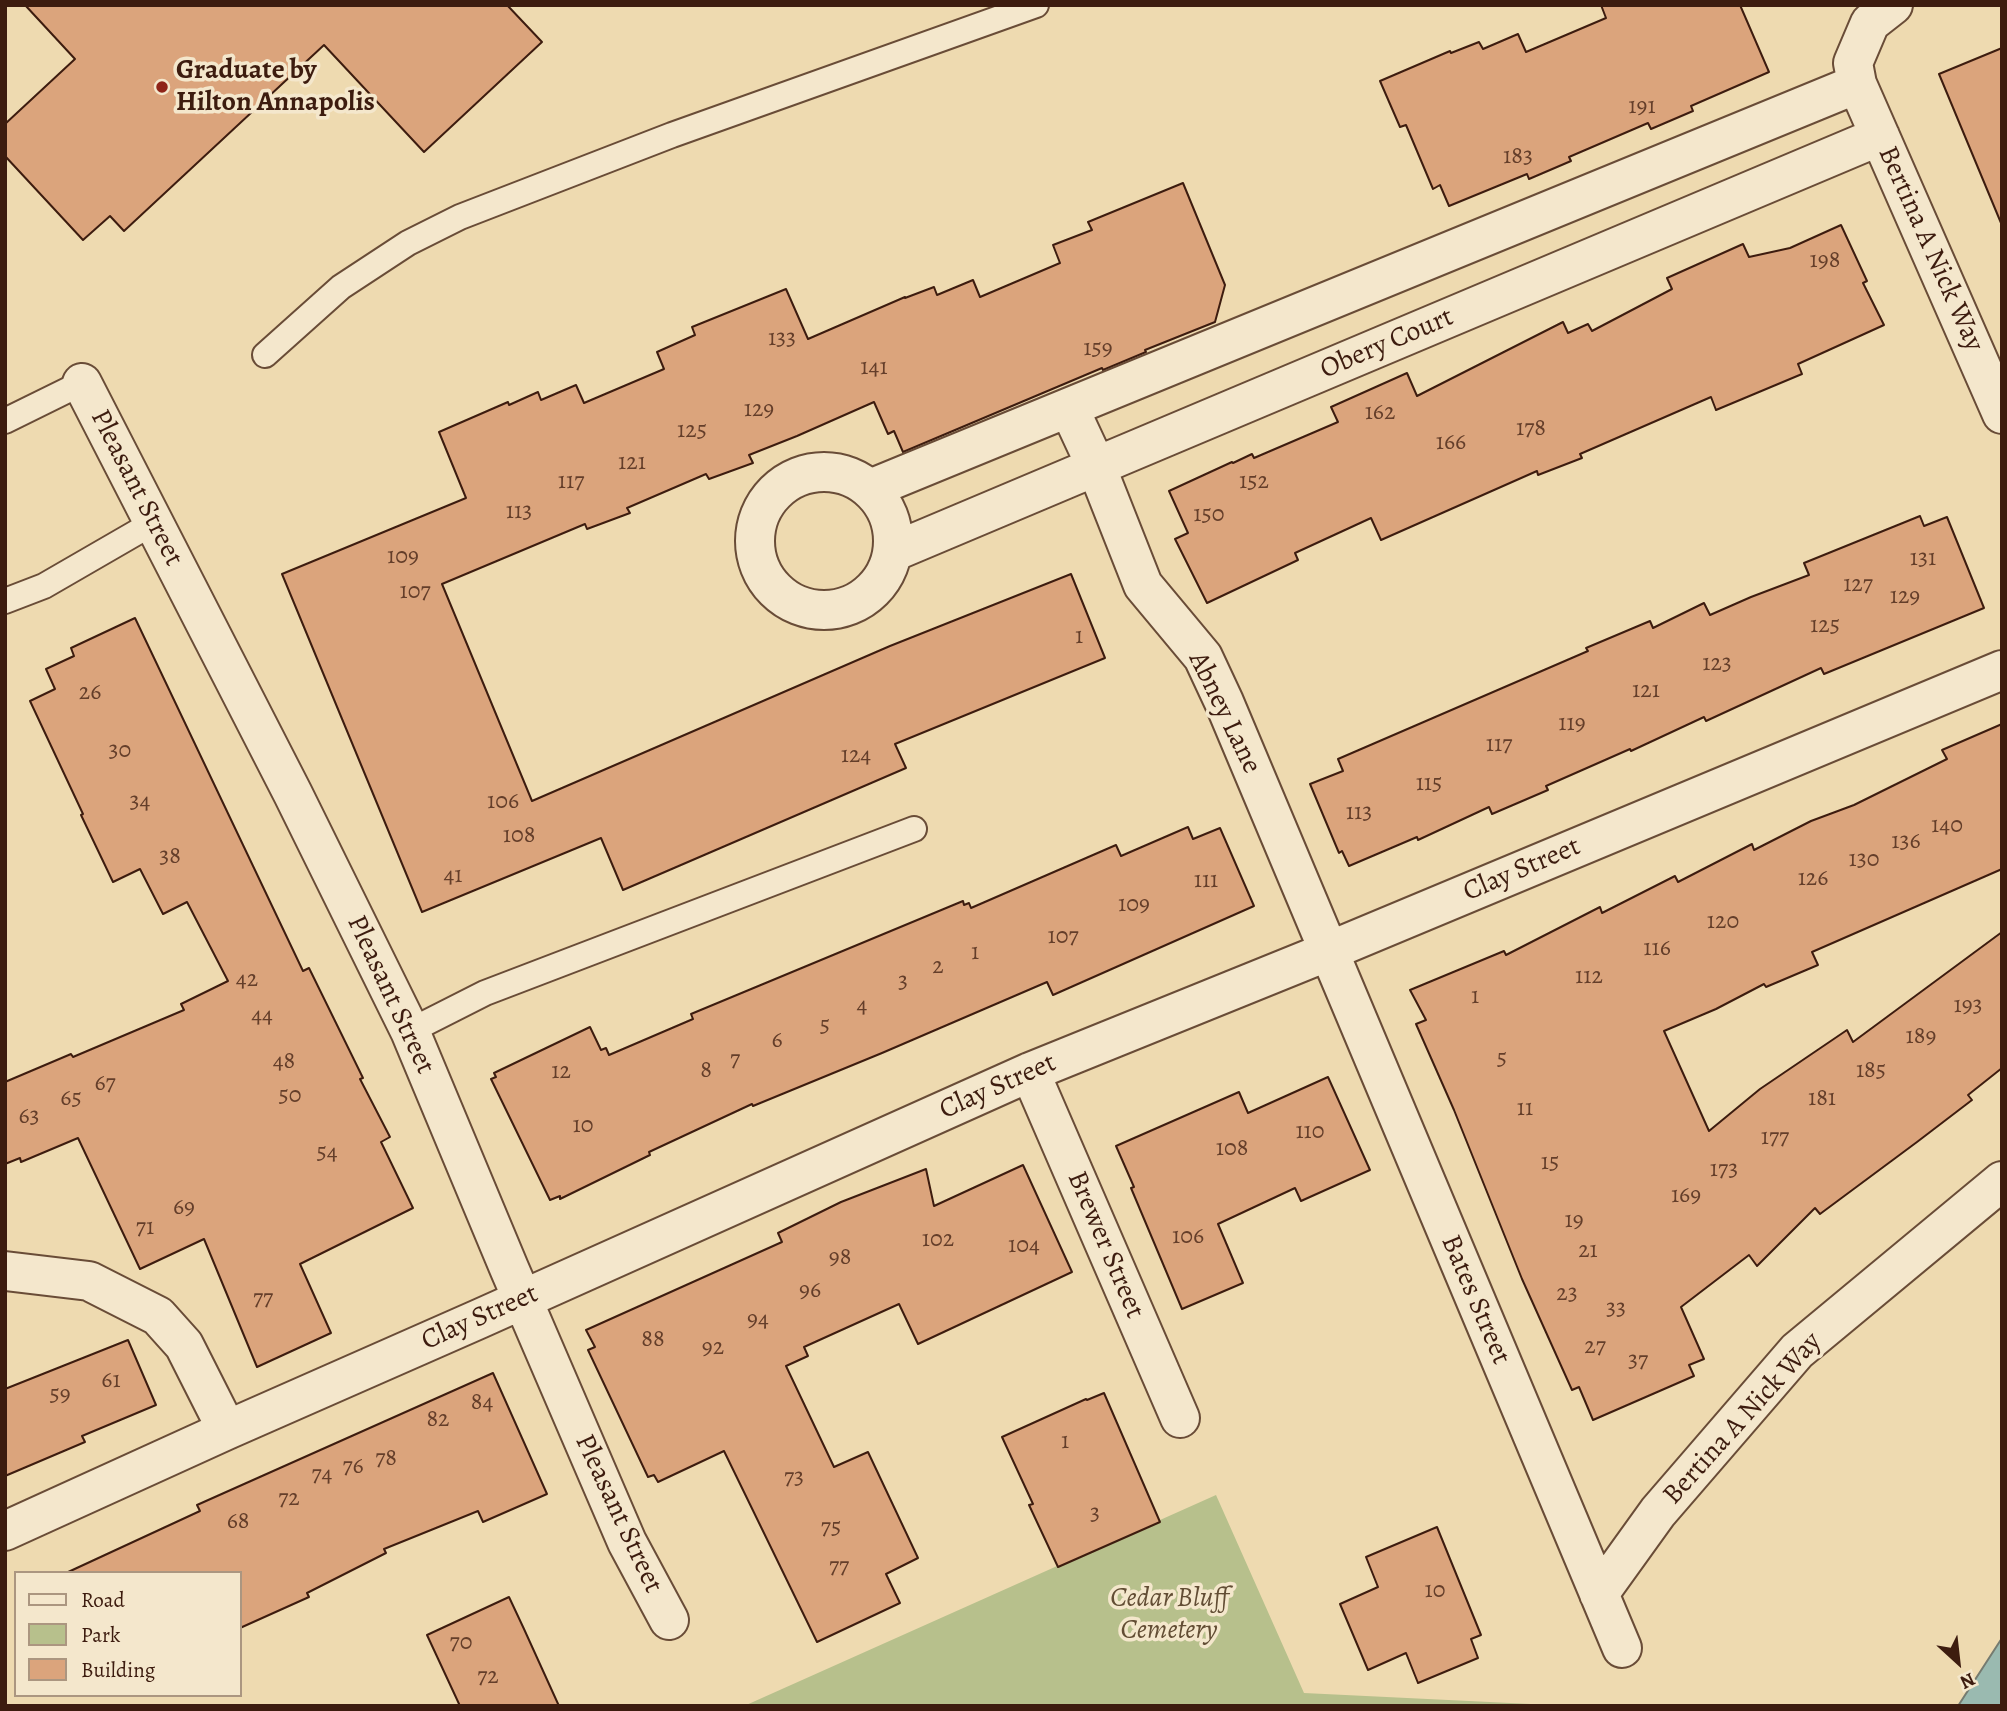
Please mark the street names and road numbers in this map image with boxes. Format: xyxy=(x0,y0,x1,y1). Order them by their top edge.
street label: Bertina A Nick Way xyxy=(1870,141,1990,357)
street label: Obery Court xyxy=(1315,301,1459,387)
street label: Pleasant Street xyxy=(82,404,190,572)
street label: Abney Lane xyxy=(1180,647,1268,779)
street label: Clay Street xyxy=(1458,830,1586,910)
street label: Pleasant Street xyxy=(339,910,441,1080)
street label: Clay Street xyxy=(935,1046,1061,1128)
street label: Brewer Street xyxy=(1059,1166,1151,1324)
street label: Bates Street xyxy=(1433,1230,1517,1370)
street label: Clay Street xyxy=(417,1277,543,1359)
street label: Bertina A Nick Way xyxy=(1657,1326,1829,1512)
street label: Pleasant Street xyxy=(567,1429,669,1599)

